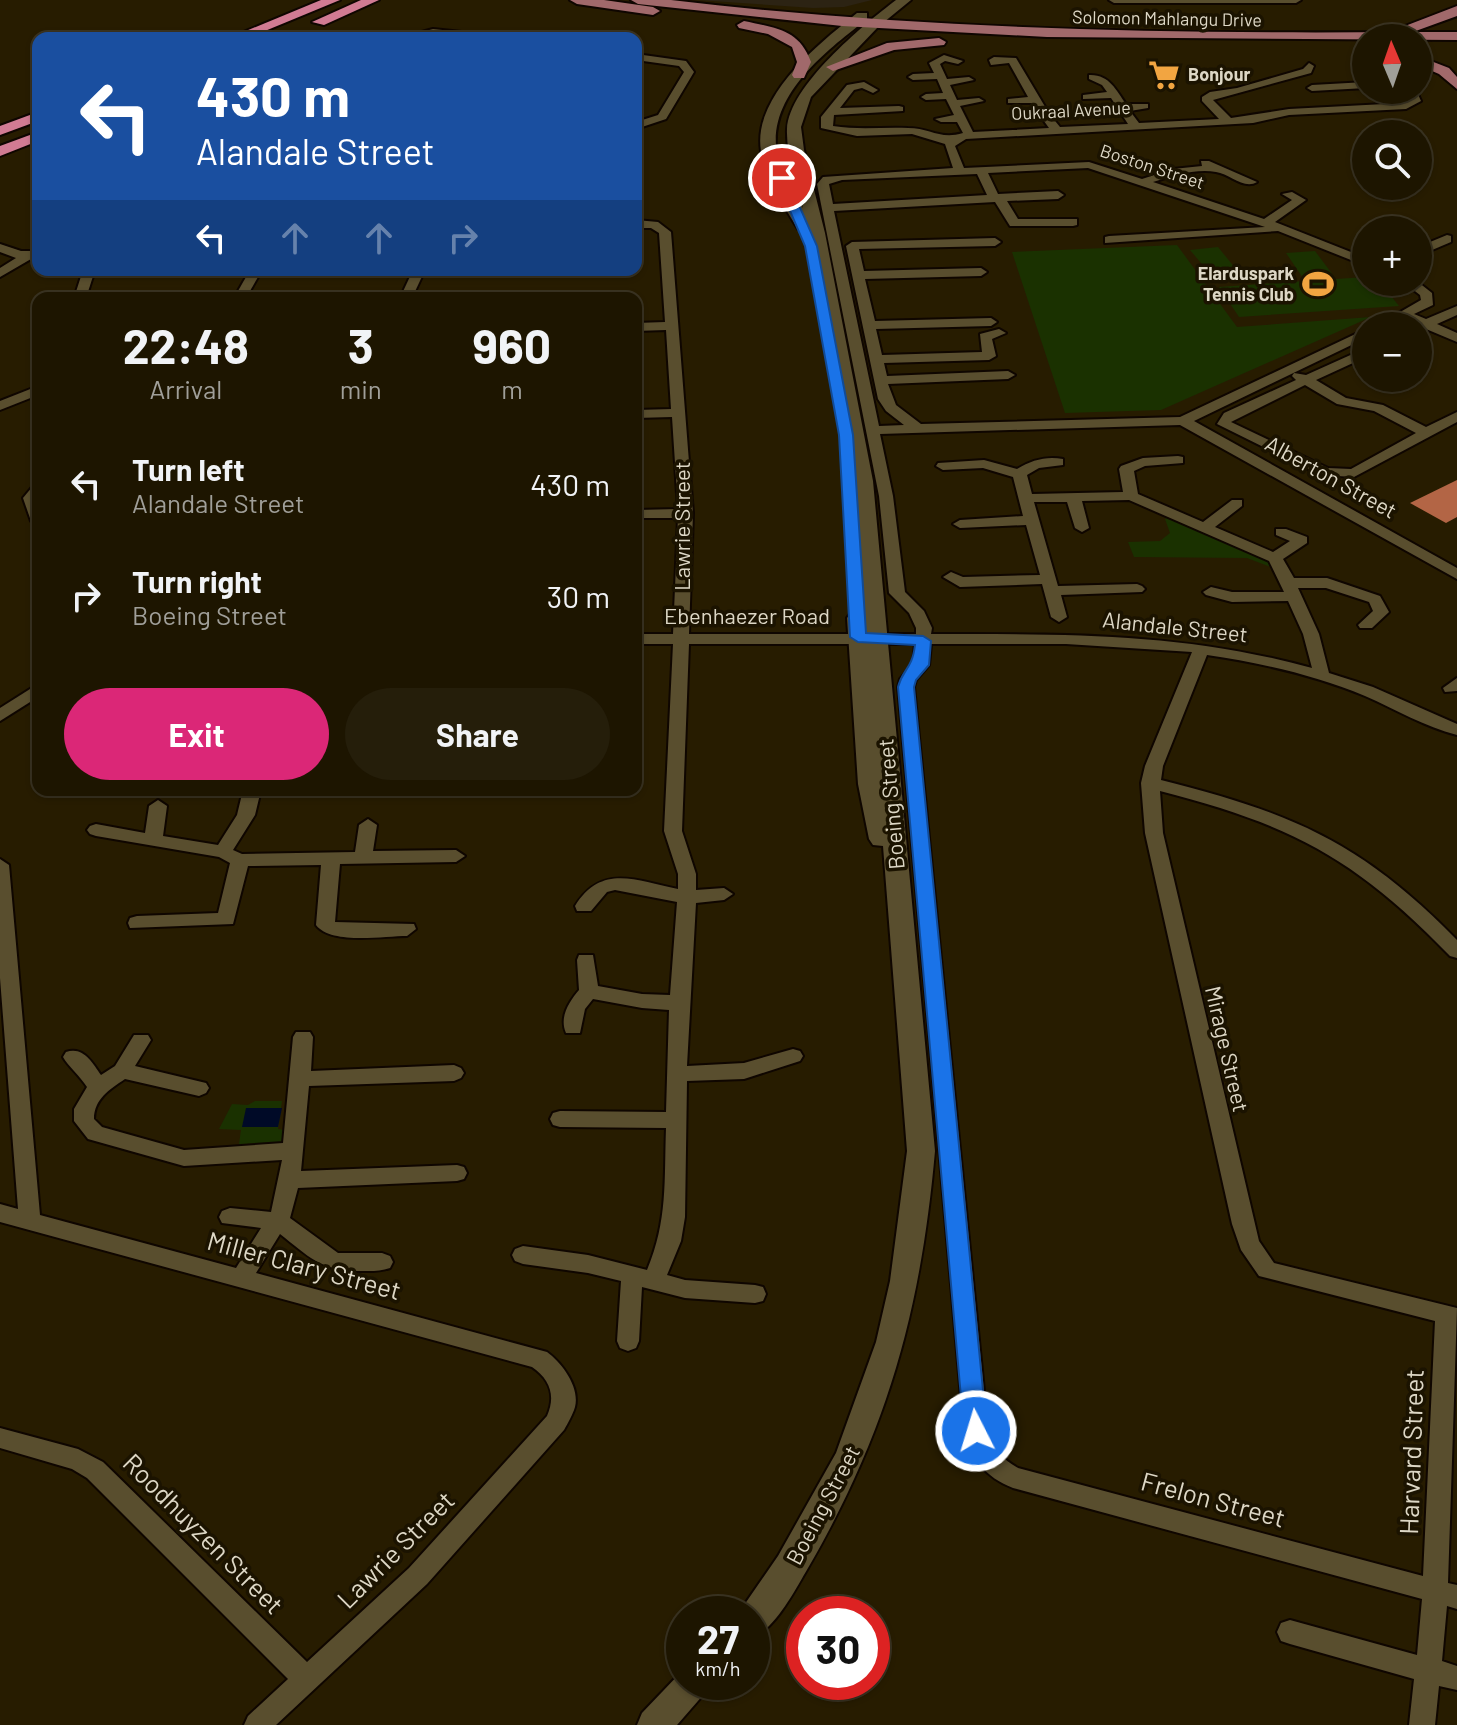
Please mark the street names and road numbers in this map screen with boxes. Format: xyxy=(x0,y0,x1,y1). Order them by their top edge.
street label: Solomon Mahlangu Drive xyxy=(1072,5,1262,31)
street label: Oukraal Avenue xyxy=(1011,96,1131,124)
street label: Boston Street xyxy=(1097,139,1207,193)
street label: Alberton Street xyxy=(1261,429,1402,523)
street label: Lawrie Street xyxy=(668,461,694,591)
street label: Ebenhaezer Road xyxy=(664,602,830,628)
street label: Alandale Street xyxy=(1101,605,1249,647)
street label: Boeing Street xyxy=(871,738,909,871)
street label: Mirage Street xyxy=(1201,983,1255,1114)
street label: Miller Clary Street xyxy=(204,1224,405,1305)
street label: Harvard Street xyxy=(1392,1369,1429,1535)
street label: Boeing Street xyxy=(780,1440,864,1569)
street label: Roodhuyzen Street xyxy=(117,1446,291,1620)
street label: Frelon Street xyxy=(1138,1464,1289,1533)
street label: Lawrie Street xyxy=(330,1484,460,1614)

